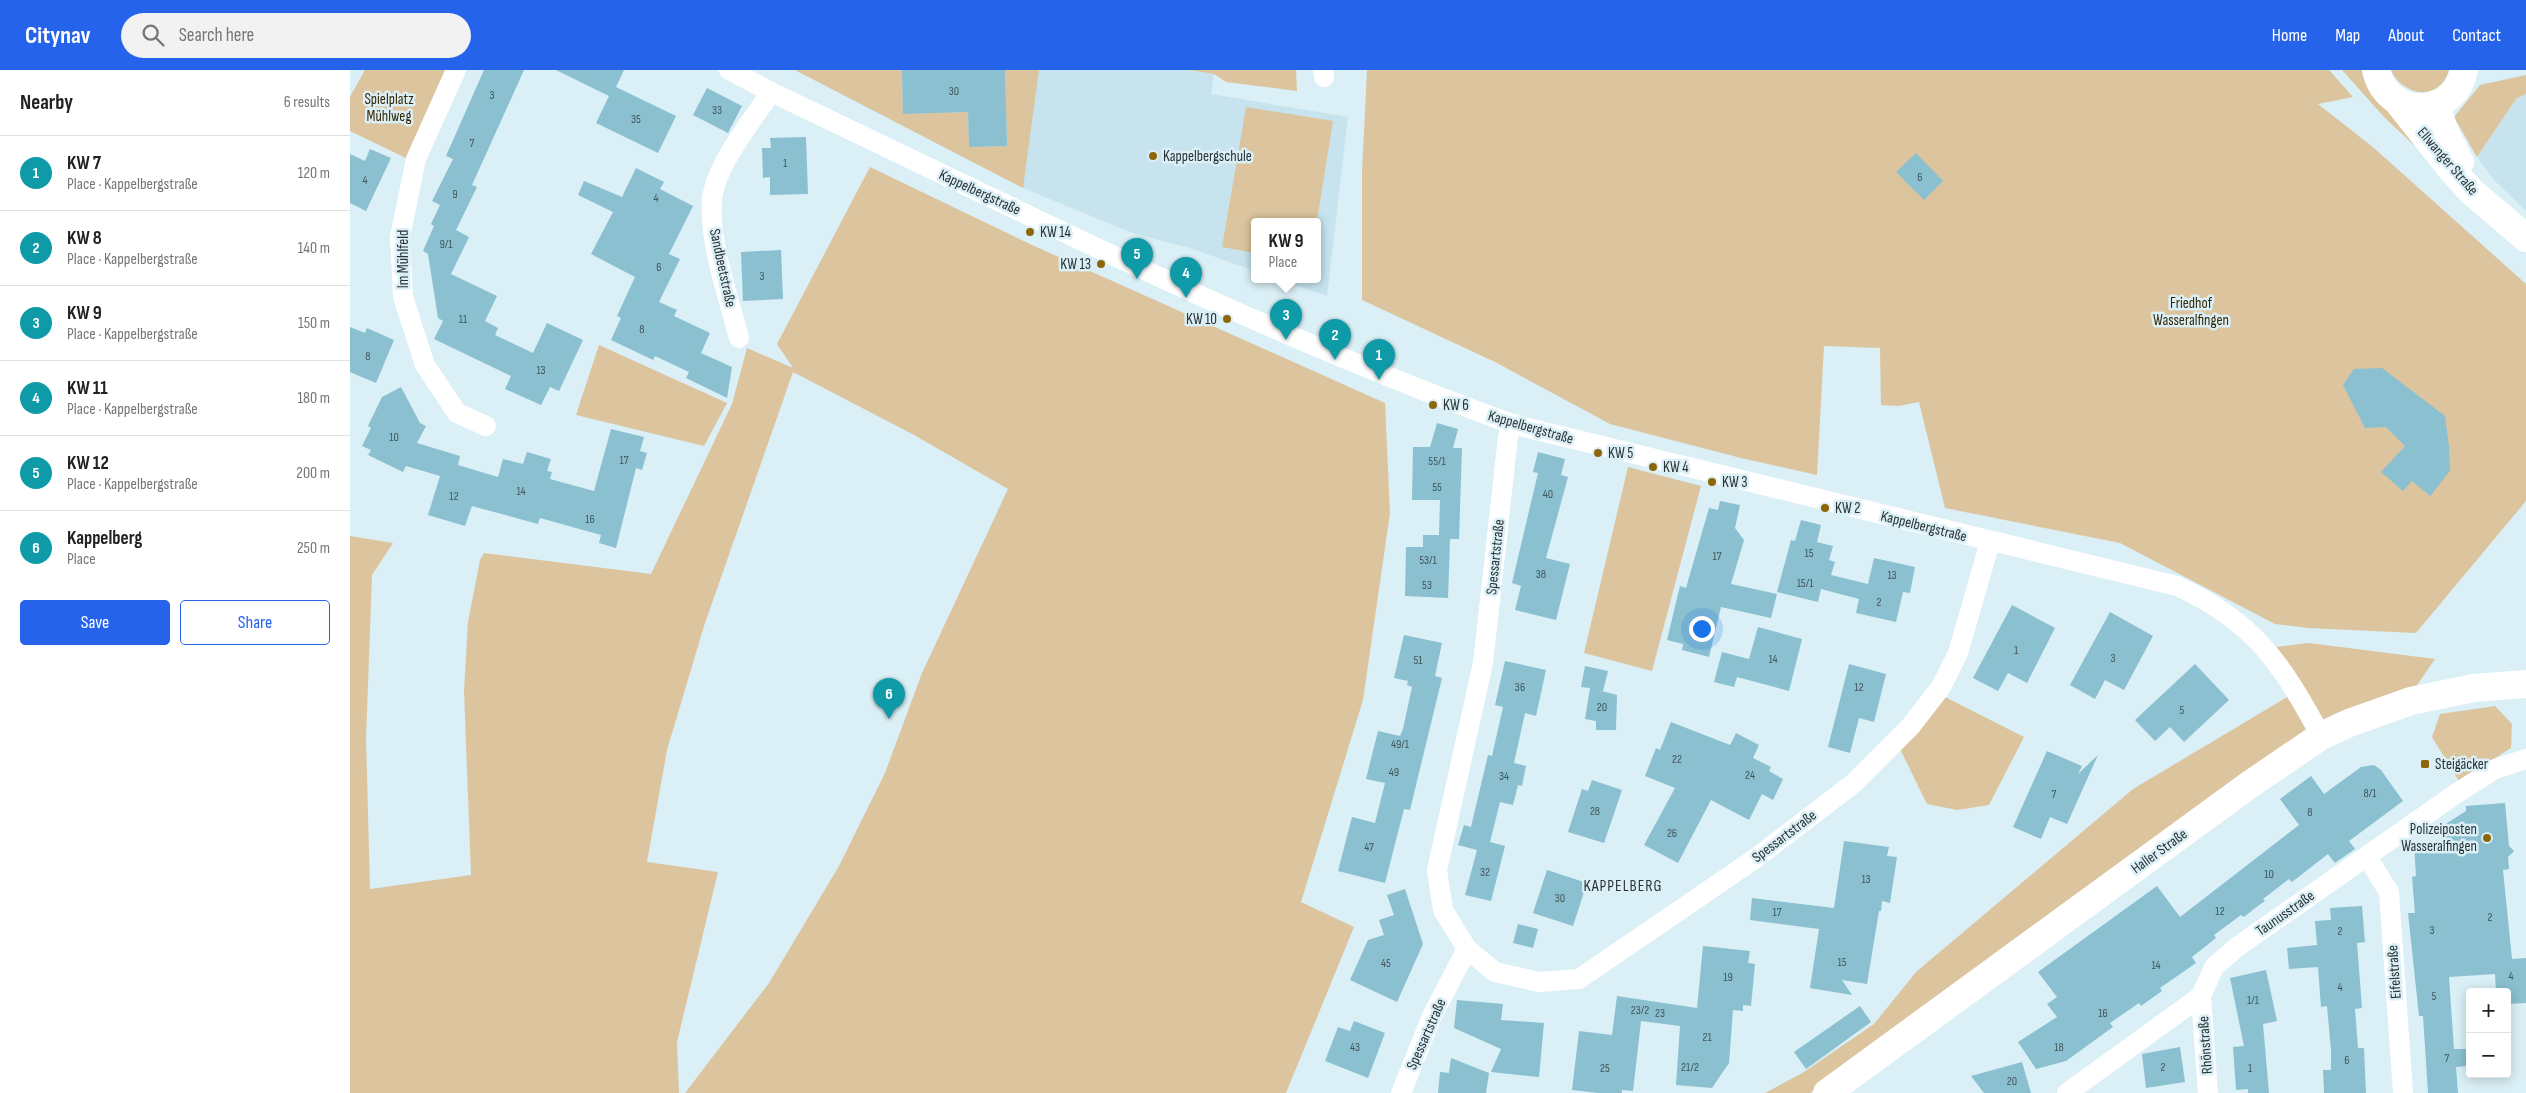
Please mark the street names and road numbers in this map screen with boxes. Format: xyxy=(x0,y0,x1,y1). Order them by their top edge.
street label: Ellwanger Straße xyxy=(2413,123,2482,199)
street label: Kappelbergstraße xyxy=(936,165,1024,220)
street label: Sandbeetstraße xyxy=(705,227,740,309)
street label: Im Mühlfeld xyxy=(394,230,413,288)
street label: Kappelbergstraße xyxy=(1486,406,1576,449)
street label: Kappelbergstraße xyxy=(1879,507,1969,546)
street label: Spessartstraße xyxy=(1482,518,1509,596)
street label: Spessartstraße xyxy=(1748,806,1820,867)
street label: Haller Straße xyxy=(2127,825,2191,878)
street label: Taunusstraße xyxy=(2252,886,2318,940)
street label: Eifelstraße xyxy=(2383,944,2406,1000)
street label: Spessartstraße xyxy=(1402,996,1451,1073)
street label: Rhönstraße xyxy=(2194,1015,2217,1075)

